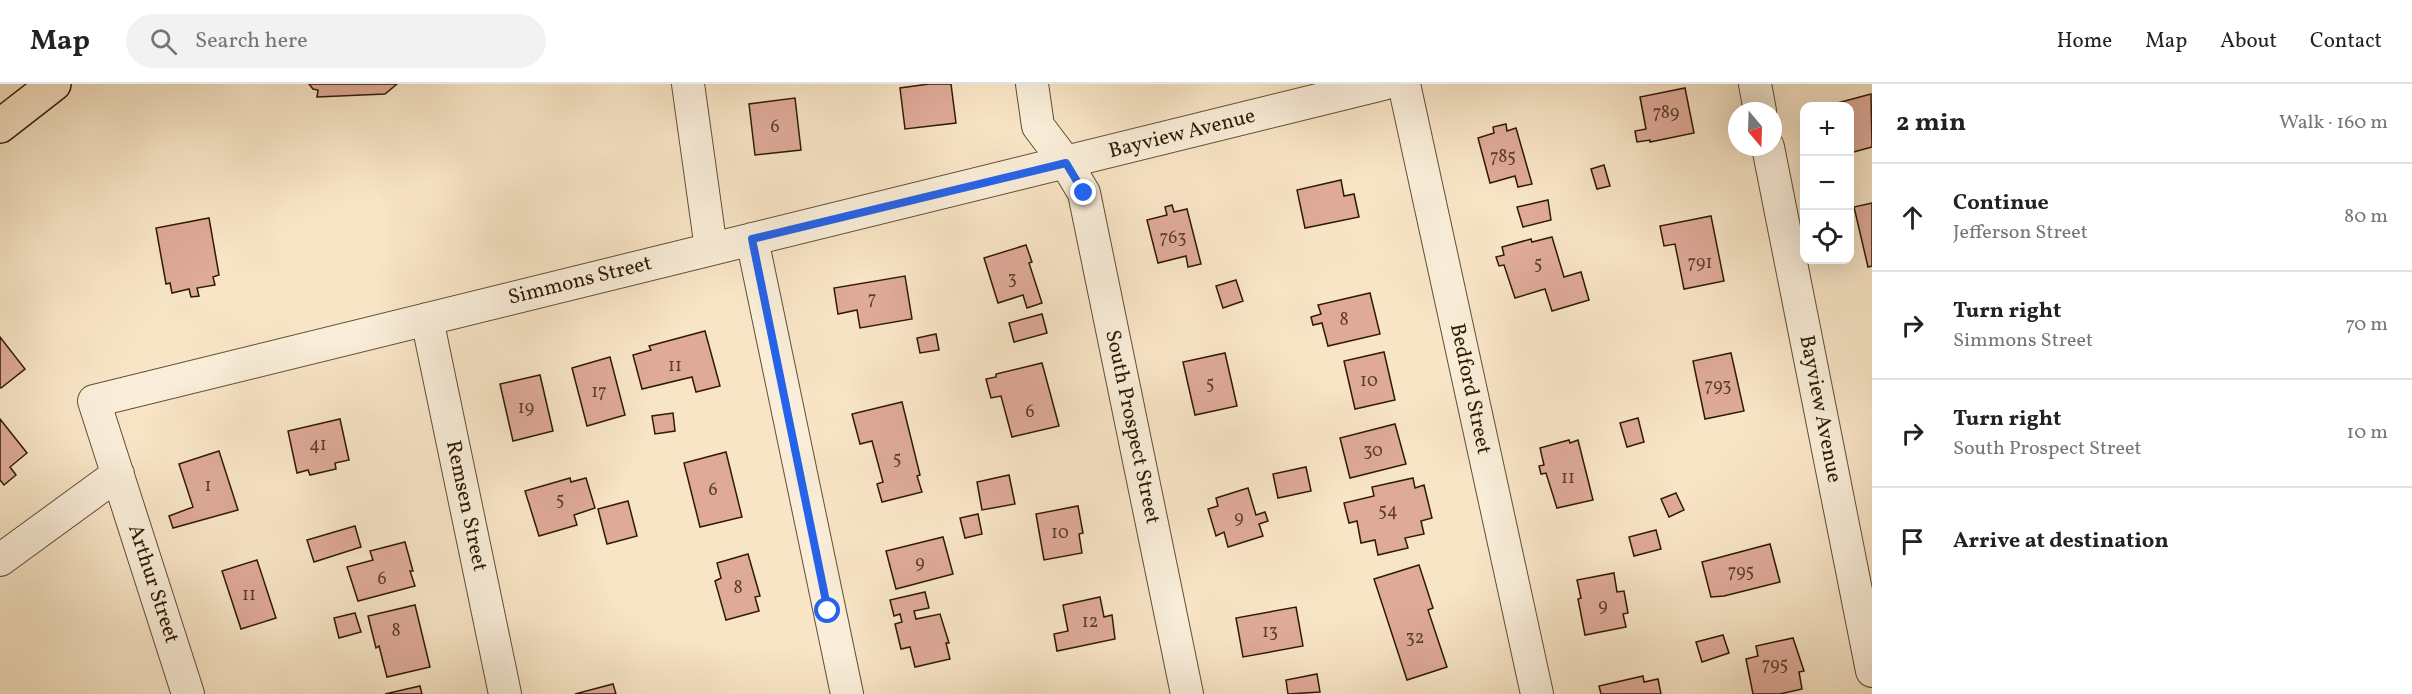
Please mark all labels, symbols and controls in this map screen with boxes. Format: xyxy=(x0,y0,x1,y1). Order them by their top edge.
search box xyxy=(126,14,546,68)
text: Map xyxy=(30,22,90,61)
icon: search xyxy=(147,25,180,58)
text: Search here xyxy=(195,26,308,57)
text: Home xyxy=(2057,27,2112,56)
text: Map xyxy=(2145,27,2187,56)
text: About xyxy=(2220,27,2277,56)
text: Contact xyxy=(2310,27,2382,56)
house number: 789 xyxy=(1653,101,1679,126)
street label: Bayview Avenue xyxy=(1106,102,1258,166)
north arrow xyxy=(1728,102,1782,156)
map controls xyxy=(1800,102,1854,264)
button: + xyxy=(1800,102,1854,156)
text: 2 min xyxy=(1896,105,1966,141)
text: Walk · 160 m xyxy=(2279,109,2388,137)
house number: 6 xyxy=(770,115,780,140)
house number: 785 xyxy=(1490,145,1516,170)
button: − xyxy=(1800,156,1854,210)
route end xyxy=(1070,179,1096,205)
text: Continue xyxy=(1953,188,2049,219)
icon: ahead xyxy=(1896,201,1929,234)
text: 80 m xyxy=(2344,203,2388,231)
button: locate xyxy=(1800,210,1854,264)
text: Jefferson Street xyxy=(1953,219,2088,247)
house number: 763 xyxy=(1160,226,1186,251)
street label: Simmons Street xyxy=(505,249,655,313)
house number: 791 xyxy=(1688,251,1712,276)
house number: 5 xyxy=(1534,252,1542,277)
house number: 3 xyxy=(1007,267,1017,292)
house number: 7 xyxy=(868,287,876,312)
text: Turn right xyxy=(1953,296,2061,327)
house number: 8 xyxy=(1339,308,1349,333)
icon: right xyxy=(1896,309,1929,342)
text: 70 m xyxy=(2345,311,2388,339)
street label: Bedford Street xyxy=(1442,321,1498,457)
street label: South Prospect Street xyxy=(1097,327,1167,527)
text: Simmons Street xyxy=(1953,327,2093,355)
street label: Bayview Avenue xyxy=(1791,333,1849,485)
house number: 11 xyxy=(668,354,682,379)
house number: 10 xyxy=(1360,369,1378,394)
house number: 5 xyxy=(1206,372,1214,397)
house number: 793 xyxy=(1705,374,1731,399)
house number: 17 xyxy=(591,380,607,405)
house number: 19 xyxy=(518,396,534,421)
house number: 6 xyxy=(1025,400,1035,425)
text: Turn right xyxy=(1953,404,2061,435)
icon: right xyxy=(1896,417,1929,450)
text: 10 m xyxy=(2347,419,2388,447)
house number: 41 xyxy=(309,433,327,458)
text: South Prospect Street xyxy=(1953,435,2141,463)
street label: Remsen Street xyxy=(438,438,494,574)
house number: 30 xyxy=(1363,439,1383,464)
house number: 5 xyxy=(893,447,901,472)
house number: 11 xyxy=(1561,466,1575,491)
house number: 1 xyxy=(205,474,211,499)
house number: 6 xyxy=(708,478,718,503)
house number: 5 xyxy=(556,488,564,513)
house number: 54 xyxy=(1378,499,1398,524)
house number: 9 xyxy=(1234,506,1244,531)
street label: Arthur Street xyxy=(120,521,186,647)
house number: 10 xyxy=(1051,521,1069,546)
icon: arrive xyxy=(1896,525,1929,558)
text: Arrive at destination xyxy=(1953,526,2169,557)
house number: 9 xyxy=(915,551,925,576)
house number: 795 xyxy=(1728,560,1754,585)
house number: 6 xyxy=(377,567,387,592)
house number: 8 xyxy=(733,576,743,601)
house number: 11 xyxy=(242,583,256,608)
house number: 9 xyxy=(1598,594,1608,619)
route start xyxy=(814,597,840,623)
house number: 12 xyxy=(1082,610,1098,635)
house number: 8 xyxy=(391,619,401,644)
house number: 13 xyxy=(1262,620,1278,645)
house number: 32 xyxy=(1406,626,1424,651)
house number: 795 xyxy=(1762,653,1788,678)

